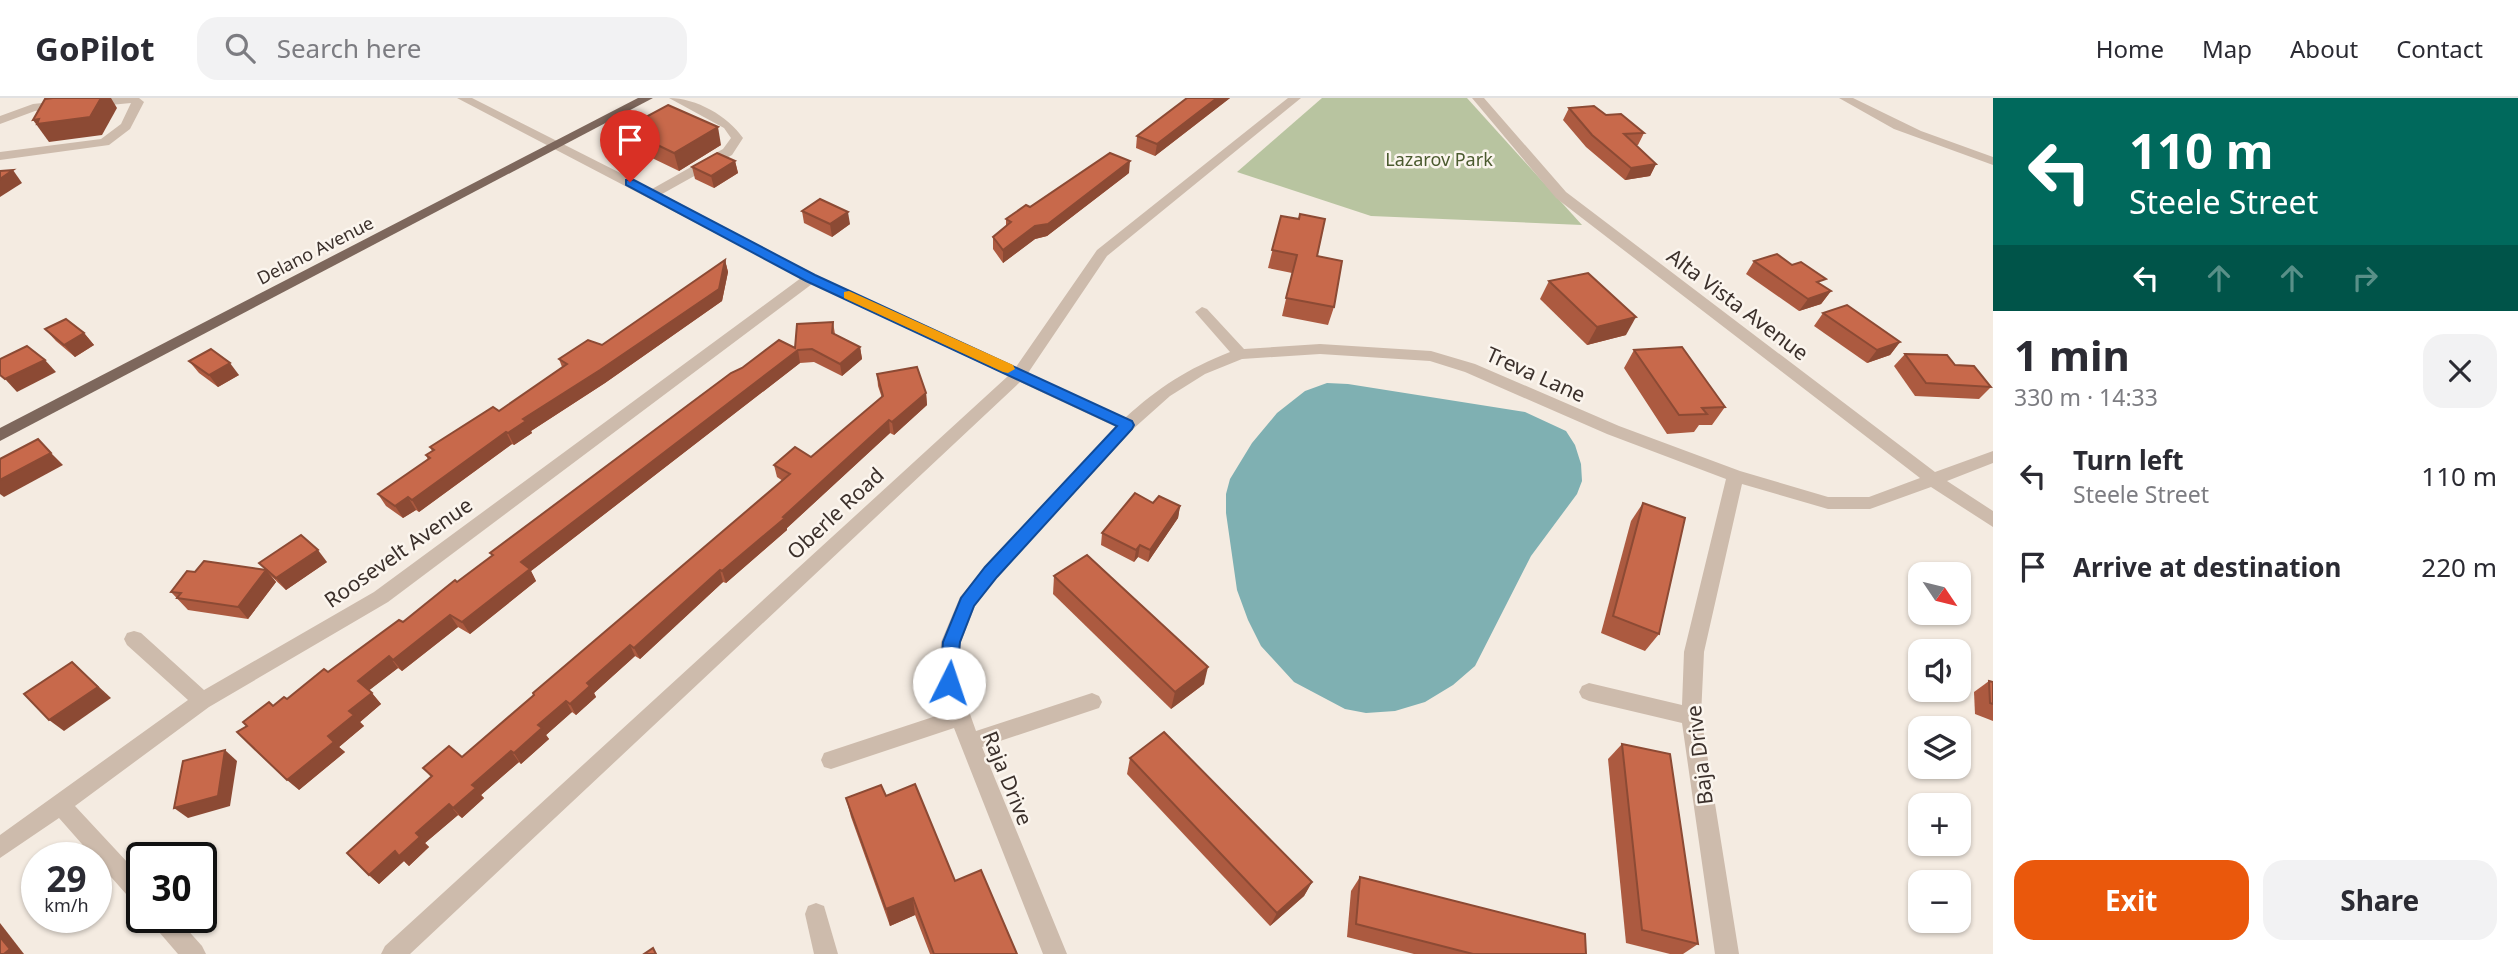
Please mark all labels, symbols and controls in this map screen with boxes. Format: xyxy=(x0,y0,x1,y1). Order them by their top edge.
search box xyxy=(197,17,687,80)
text: GoPilot xyxy=(35,26,155,71)
icon: search xyxy=(221,29,259,67)
text: Search here xyxy=(277,30,421,66)
text: Home xyxy=(2096,32,2164,65)
text: Map xyxy=(2202,32,2252,65)
text: About xyxy=(2290,32,2358,65)
text: Contact xyxy=(2396,32,2483,65)
pin xyxy=(600,110,660,182)
text: 110 m xyxy=(2129,117,2274,183)
icon: arrive xyxy=(611,121,649,159)
icon: left xyxy=(2014,126,2105,217)
park label: Lazarov Park xyxy=(1385,147,1493,171)
text: Steele Street xyxy=(2129,180,2318,223)
street label: Delano Avenue xyxy=(253,210,377,290)
street label: Alta Vista Avenue xyxy=(1662,242,1814,366)
icon: left xyxy=(2127,259,2165,297)
icon: ahead xyxy=(2200,259,2238,297)
icon: ahead xyxy=(2273,259,2311,297)
icon: right xyxy=(2346,259,2384,297)
text: 1 min xyxy=(2014,326,2130,383)
button: close xyxy=(2423,334,2497,408)
street label: Treva Lane xyxy=(1482,340,1590,408)
text: 330 m · 14:33 xyxy=(2014,381,2158,413)
text: Turn left xyxy=(2073,442,2184,478)
icon: left xyxy=(2014,457,2052,495)
text: 110 m xyxy=(2421,458,2497,494)
street label: Oberle Road xyxy=(780,461,890,565)
text: Steele Street xyxy=(2073,478,2209,510)
street label: Roosevelt Avenue xyxy=(318,490,478,614)
icon: arrive xyxy=(2014,548,2052,586)
text: Arrive at destination xyxy=(2073,549,2342,585)
text: 220 m xyxy=(2421,549,2497,585)
north arrow xyxy=(1908,562,1970,625)
map controls xyxy=(1908,562,1971,933)
button: sound xyxy=(1908,639,1971,702)
position arrow xyxy=(912,646,986,720)
street label: Baja Drive xyxy=(1679,704,1719,806)
button: layers xyxy=(1908,716,1971,779)
street label: Raja Drive xyxy=(976,727,1040,829)
button: + xyxy=(1908,793,1971,856)
speed limit sign: 30 xyxy=(126,842,217,933)
text: 29 xyxy=(46,855,87,902)
button: Exit xyxy=(2014,860,2249,940)
button: Share xyxy=(2263,860,2497,940)
button: − xyxy=(1908,870,1971,933)
text: km/h xyxy=(44,893,89,917)

